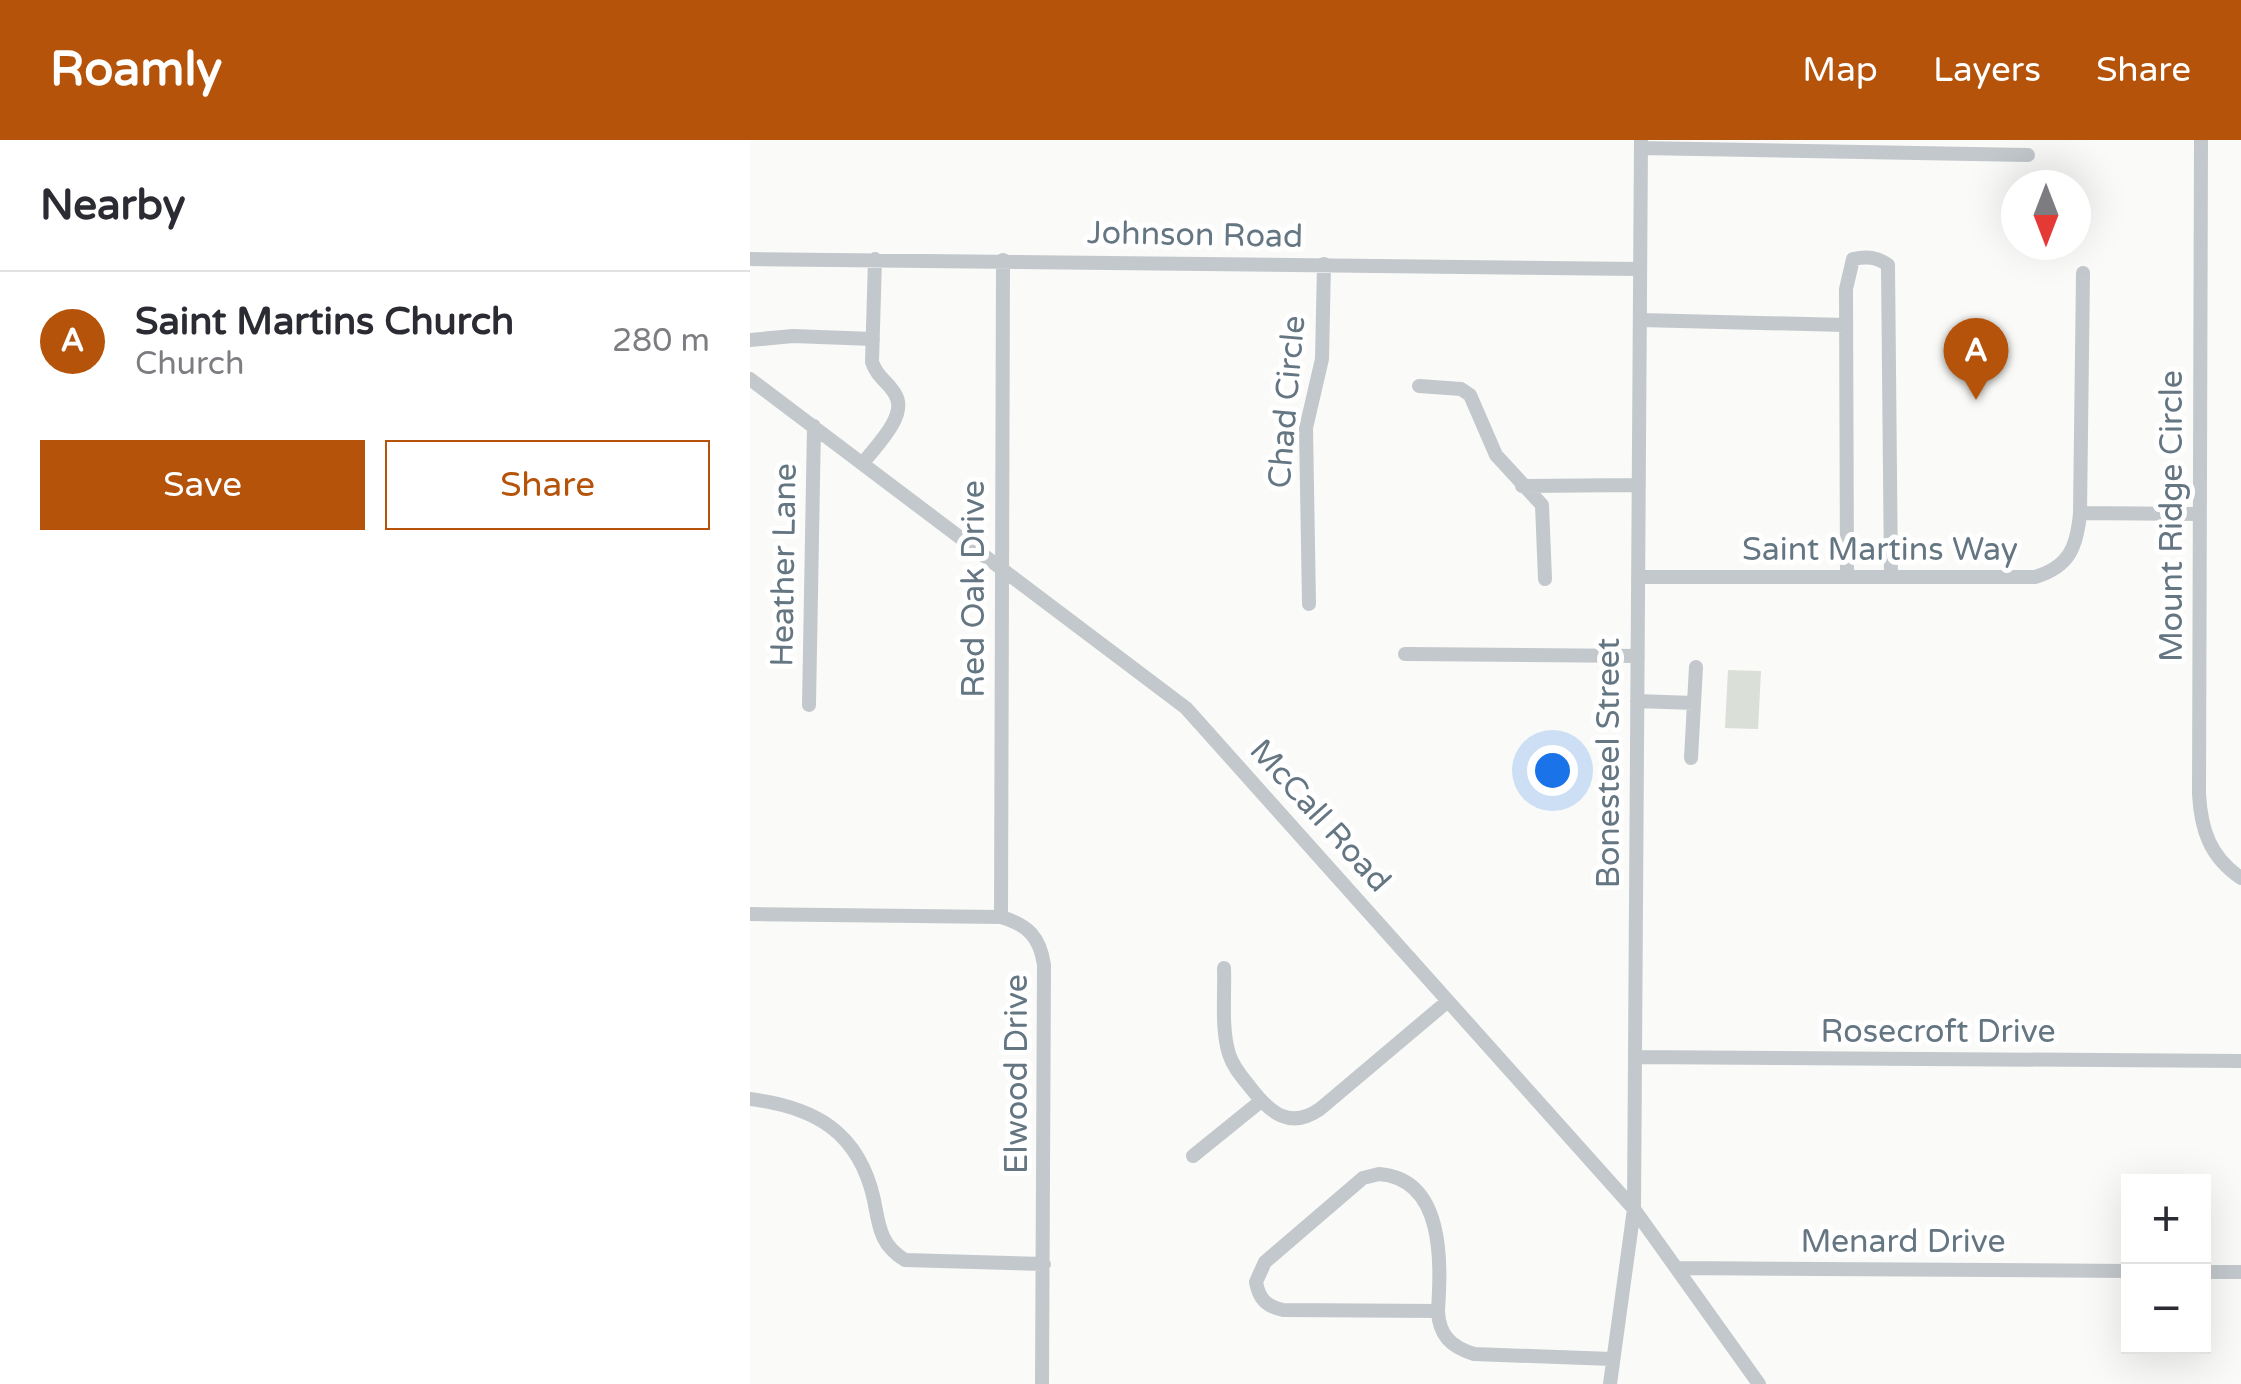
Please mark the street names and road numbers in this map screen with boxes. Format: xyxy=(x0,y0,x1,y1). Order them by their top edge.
street label: Johnson Road xyxy=(1086,214,1304,256)
street label: Chad Circle xyxy=(1261,314,1313,490)
street label: Mount Ridge Circle xyxy=(2153,370,2191,662)
street label: Heather Lane xyxy=(763,463,805,667)
street label: Red Oak Drive xyxy=(955,480,993,698)
street label: Saint Martins Way xyxy=(1742,531,2018,569)
street label: Bonesteel Street xyxy=(1590,638,1628,888)
street label: McCall Road xyxy=(1242,732,1398,900)
street label: Elwood Drive xyxy=(998,974,1036,1174)
street label: Rosecroft Drive xyxy=(1820,1013,2056,1051)
street label: Menard Drive xyxy=(1800,1223,2006,1261)

